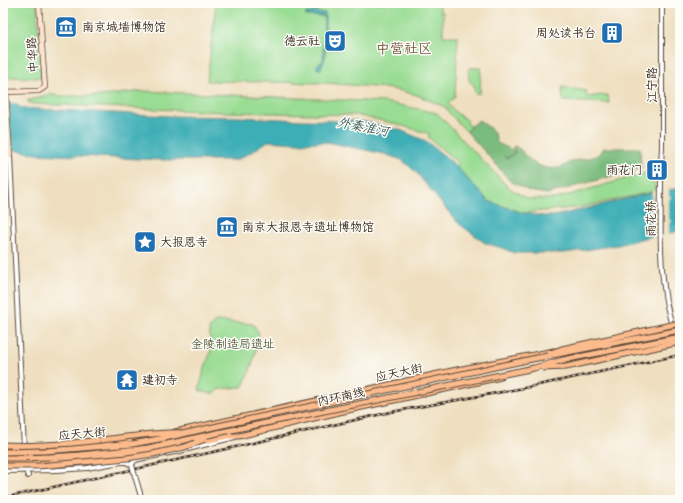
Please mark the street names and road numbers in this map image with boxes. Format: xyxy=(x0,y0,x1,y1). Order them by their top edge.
street label: 中华路 xyxy=(24,37,42,73)
street label: 江宁路 xyxy=(645,67,660,103)
street label: 雨花桥 xyxy=(644,200,659,237)
street label: 应天大街 xyxy=(374,361,424,385)
street label: 内环南线 xyxy=(316,385,366,409)
street label: 应天大街 xyxy=(57,424,107,444)

